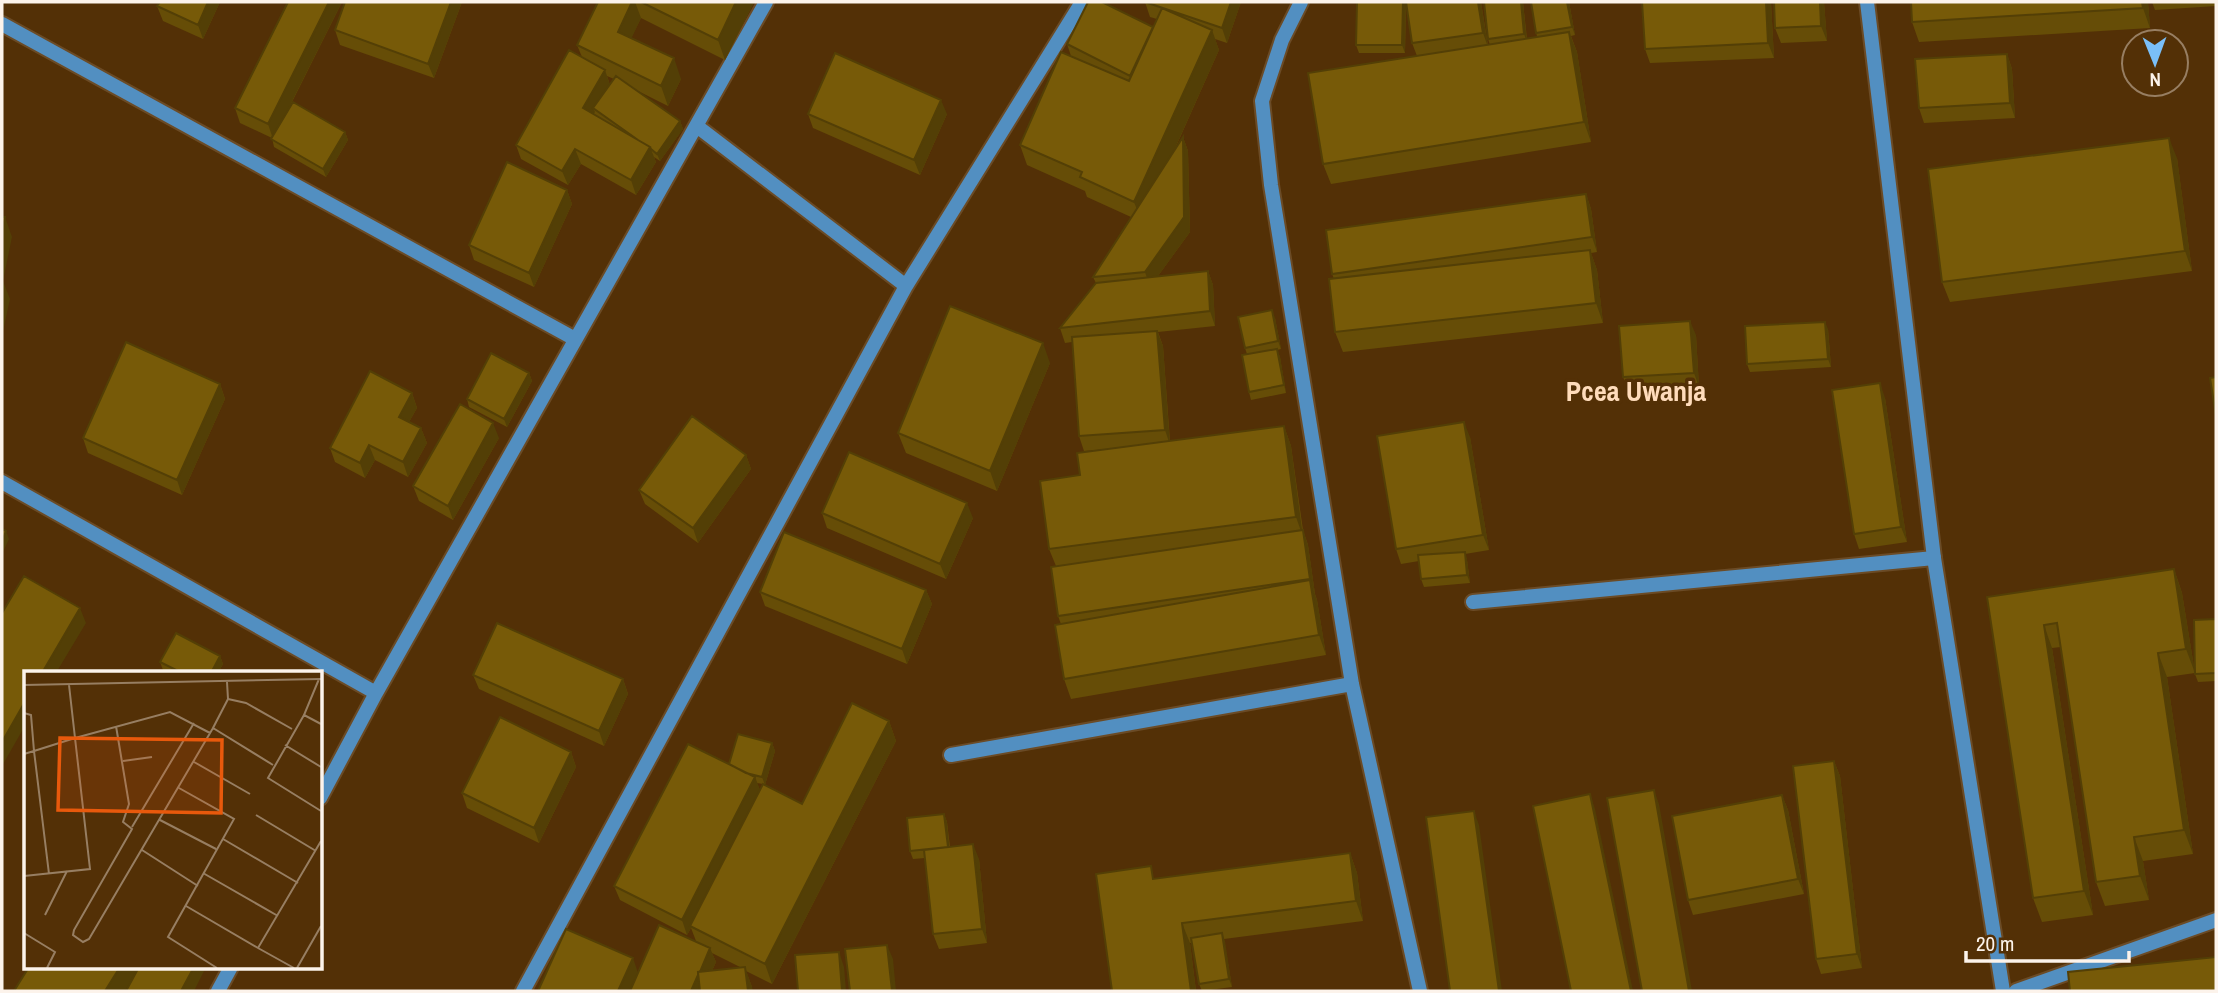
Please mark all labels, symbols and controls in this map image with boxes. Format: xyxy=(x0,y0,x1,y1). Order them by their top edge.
north arrow xyxy=(2120,28,2190,98)
text: N xyxy=(2149,67,2161,93)
district label: Pcea Uwanja xyxy=(1566,372,1706,410)
inset map xyxy=(24,671,322,968)
scale bar xyxy=(1966,920,2129,964)
text: 20 m xyxy=(1976,929,2014,958)

